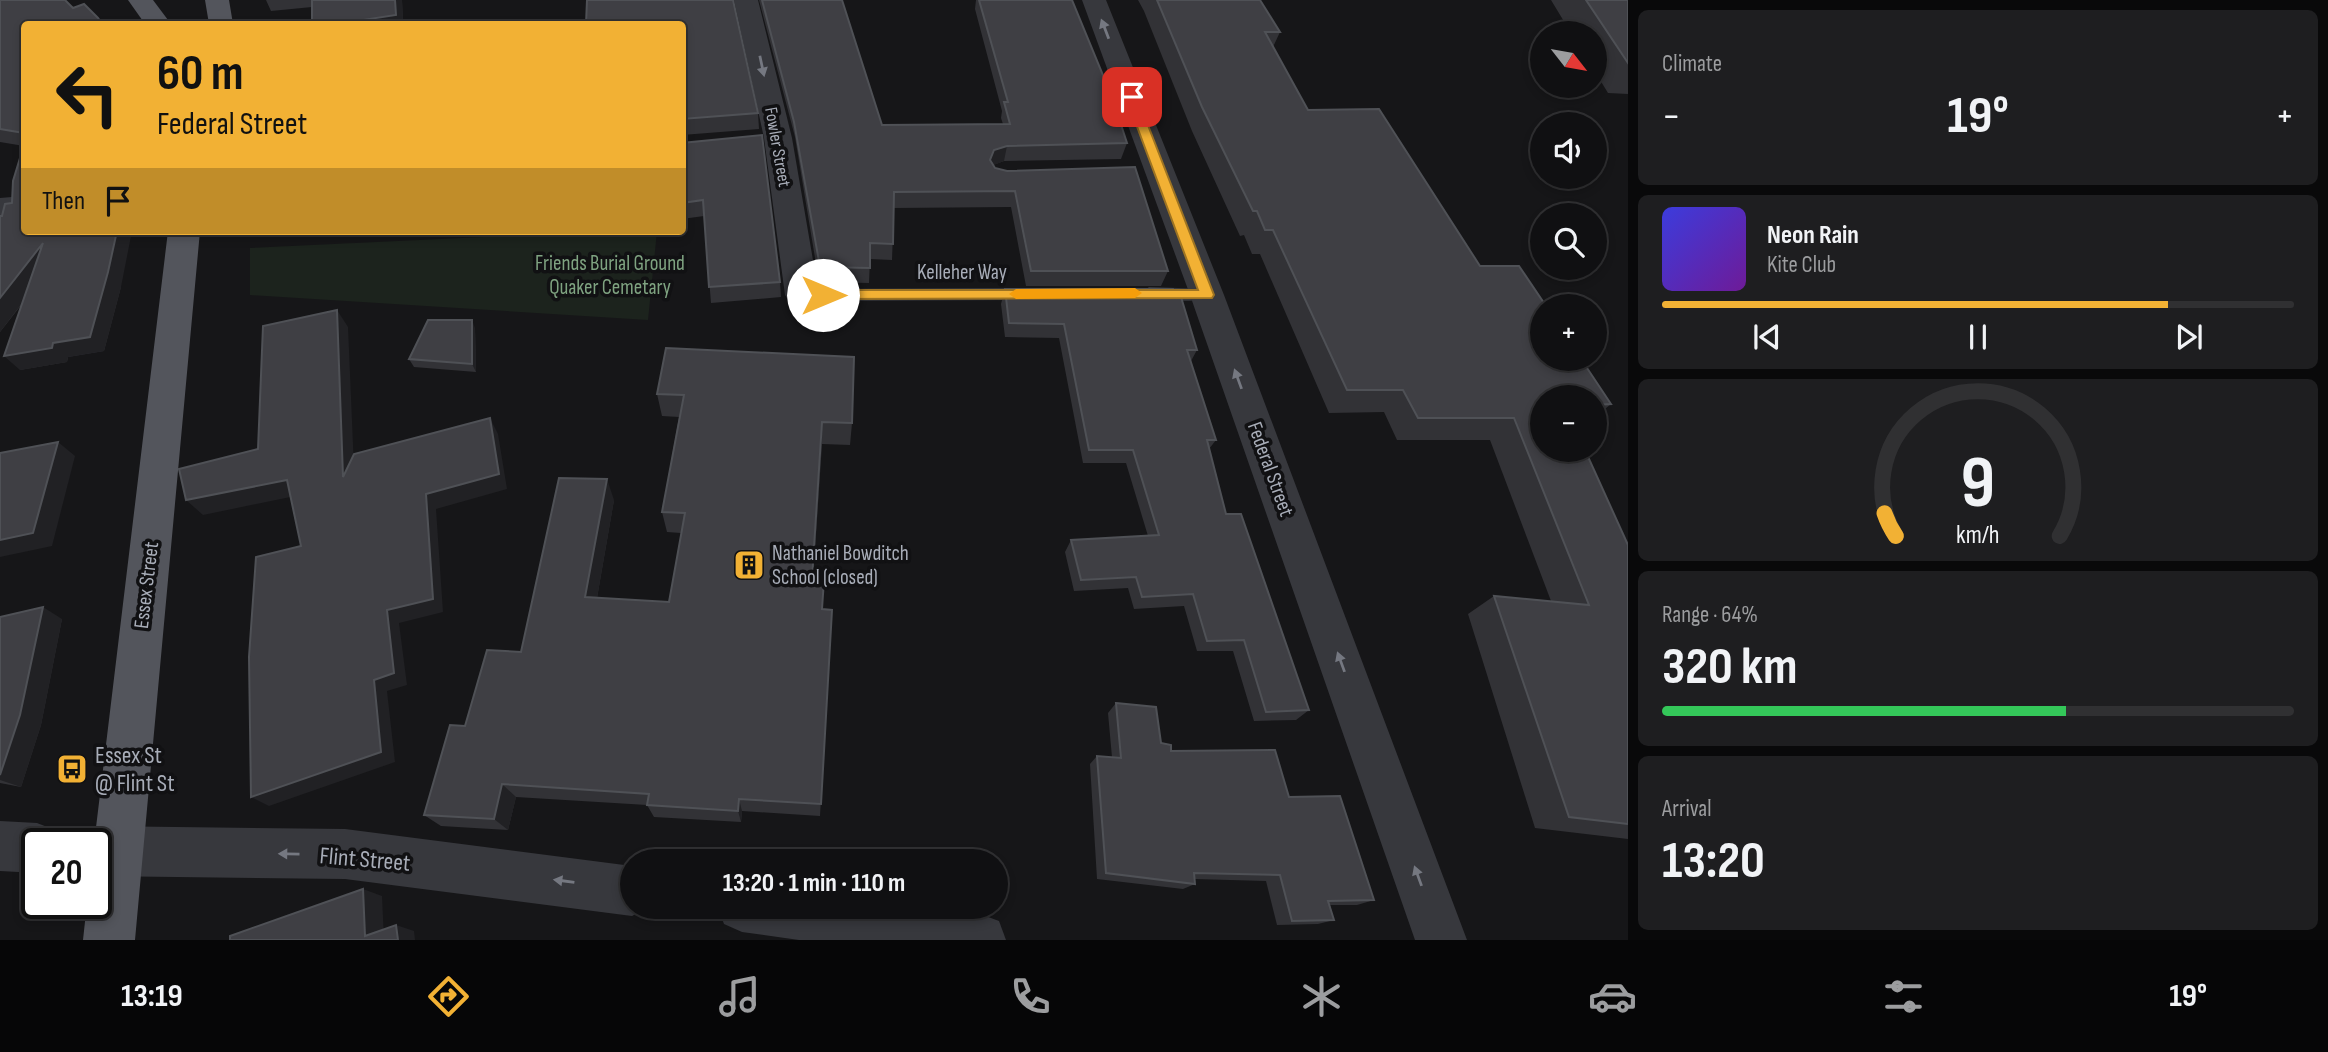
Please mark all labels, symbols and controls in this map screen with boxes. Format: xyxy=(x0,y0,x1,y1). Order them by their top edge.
one-way arrow xyxy=(1099,18,1110,39)
north arrow xyxy=(1530,21,1606,98)
map controls xyxy=(1530,21,1607,462)
text: 60 m xyxy=(157,45,244,104)
icon: left xyxy=(42,49,133,140)
text: Climate xyxy=(1662,50,1722,78)
one-way arrow xyxy=(757,55,768,77)
pin xyxy=(1102,67,1162,127)
icon: arrive xyxy=(1113,78,1151,116)
text: 19° xyxy=(1947,85,2009,148)
text: − xyxy=(1662,94,1681,139)
text: + xyxy=(2275,94,2294,139)
text: Federal Street xyxy=(157,105,307,144)
street label: Fowler Street xyxy=(760,106,795,189)
button: sound xyxy=(1530,112,1607,189)
icon: arrive xyxy=(99,182,137,220)
text: Then xyxy=(42,186,85,217)
button: search xyxy=(1530,203,1607,280)
text: Neon Rain xyxy=(1767,220,1859,251)
park label: Friends Burial Ground Quaker Cemetary xyxy=(535,251,685,300)
text: Kite Club xyxy=(1767,251,1836,279)
position arrow xyxy=(786,258,860,332)
street label: Kelleher Way xyxy=(917,260,1007,285)
button: + xyxy=(1530,294,1607,371)
icon: previous xyxy=(1748,318,1786,356)
icon: pause xyxy=(1959,318,1997,356)
icon: next xyxy=(2170,318,2208,356)
one-way arrow xyxy=(1232,368,1243,389)
button: − xyxy=(1530,385,1607,462)
street label: Federal Street xyxy=(1242,419,1299,520)
text: 9 xyxy=(1961,440,1995,528)
text: km/h xyxy=(1956,520,2000,551)
street label: Essex Street xyxy=(129,540,164,630)
place label: Nathaniel Bowditch School (closed) xyxy=(772,541,909,590)
building icon: Nathaniel Bowditch School (closed) xyxy=(732,548,766,582)
text: Range · 64% xyxy=(1662,601,1758,629)
text: 320 km xyxy=(1662,636,1797,699)
one-way arrow xyxy=(1335,651,1346,672)
place label: Essex St @ Flint St xyxy=(95,741,174,798)
bus stop icon: Essex St @ Flint St xyxy=(55,752,89,786)
text: Arrival xyxy=(1662,795,1711,823)
speed limit sign: 20 xyxy=(21,828,112,919)
text: 13:20 xyxy=(1662,830,1765,893)
street label: Flint Street xyxy=(318,841,411,878)
one-way arrow xyxy=(278,848,300,859)
one-way arrow xyxy=(1412,865,1423,886)
text: 13:20 · 1 min · 110 m xyxy=(723,868,905,899)
one-way arrow xyxy=(553,876,575,887)
icon: directions xyxy=(424,972,473,1021)
icon: music xyxy=(715,972,764,1021)
icon: phone xyxy=(1006,972,1055,1021)
icon: climate xyxy=(1297,972,1346,1021)
icon: car xyxy=(1588,972,1637,1021)
icon: filters xyxy=(1879,972,1928,1021)
text: 13:19 xyxy=(121,977,183,1016)
text: 19° xyxy=(2169,977,2207,1016)

